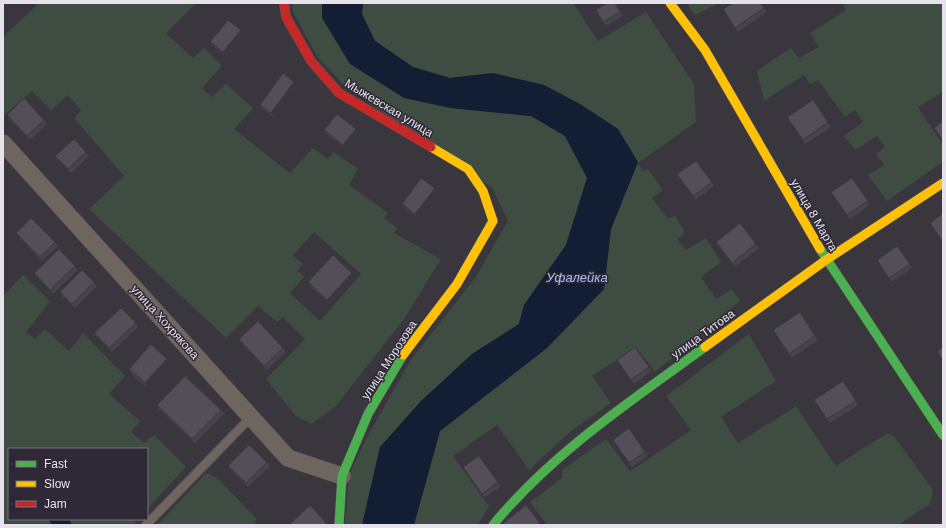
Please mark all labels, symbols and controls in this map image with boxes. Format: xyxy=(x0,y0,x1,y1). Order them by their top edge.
street label: Мыжевская улица xyxy=(342,76,436,140)
street label: улица 8 Марта xyxy=(788,176,841,254)
water label: Уфалейка xyxy=(545,270,608,285)
street label: улица Хохрякова xyxy=(128,282,202,362)
street label: улица Титова xyxy=(669,306,738,362)
street label: улица Морозова xyxy=(358,318,420,402)
legend xyxy=(8,448,148,520)
text: Fast xyxy=(44,457,68,471)
text: Slow xyxy=(44,477,70,491)
text: Jam xyxy=(44,497,67,511)

